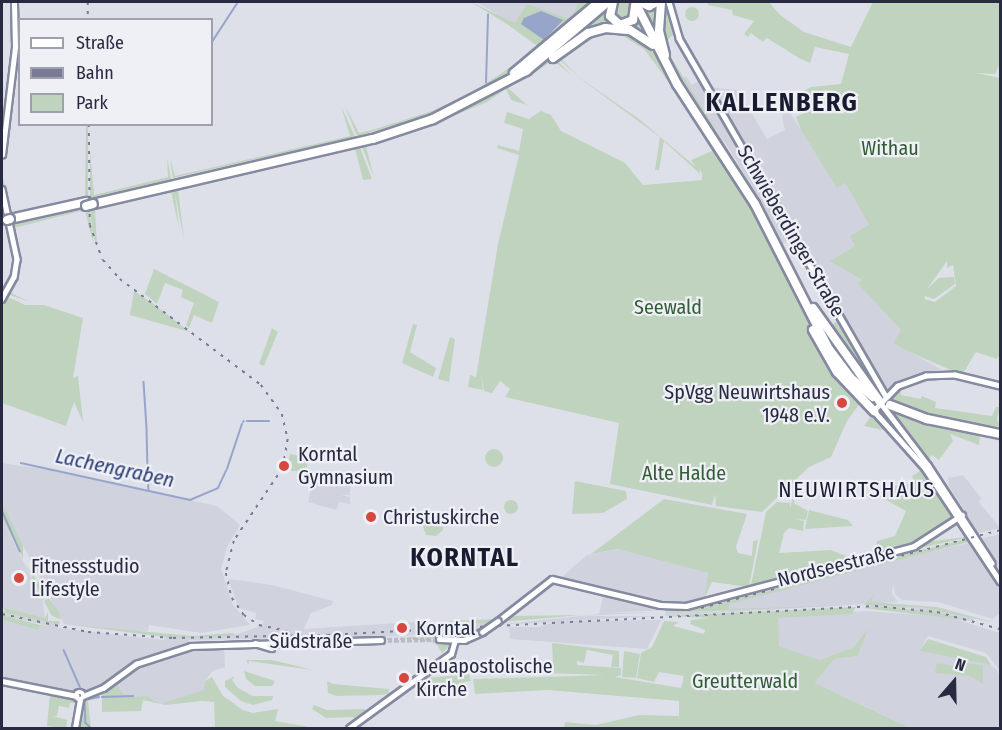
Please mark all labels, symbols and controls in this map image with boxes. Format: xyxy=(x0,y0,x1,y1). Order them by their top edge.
legend xyxy=(18,18,213,126)
text: Straße xyxy=(76,32,124,54)
text: Bahn xyxy=(76,62,114,84)
district label: KALLENBERG xyxy=(706,87,858,119)
text: Park xyxy=(76,92,108,114)
park label: Withau xyxy=(861,136,919,160)
street label: Schwieberdinger Straße xyxy=(732,141,850,321)
park label: Seewald xyxy=(634,295,702,319)
place label: SpVgg Neuwirtshaus 1948 e.V. xyxy=(664,380,830,427)
marker: SpVgg Neuwirtshaus 1948 e.V. xyxy=(835,396,849,410)
place label: Korntal Gymnasium xyxy=(298,442,393,489)
water label: Lachengraben xyxy=(53,443,177,493)
marker: Korntal Gymnasium xyxy=(275,457,293,475)
park label: Alte Halde xyxy=(642,461,726,485)
district label: NEUWIRTSHAUS xyxy=(778,477,936,503)
place label: Christuskirche xyxy=(383,505,499,529)
marker: Christuskirche xyxy=(364,510,378,524)
street label: Nordseestraße xyxy=(775,540,897,592)
district label: KORNTAL xyxy=(410,542,520,574)
place label: Fitnessstudio Lifestyle xyxy=(31,554,140,601)
marker: Fitnessstudio Lifestyle xyxy=(12,571,26,585)
place label: Korntal xyxy=(416,616,476,640)
marker: Korntal xyxy=(393,619,411,637)
street label: Südstraße xyxy=(270,629,352,653)
north arrow xyxy=(924,652,984,712)
place label: Neuapostolische Kirche xyxy=(416,654,553,701)
text: N xyxy=(953,654,968,675)
park label: Greutterwald xyxy=(692,669,798,693)
marker: Neuapostolische Kirche xyxy=(397,671,411,685)

